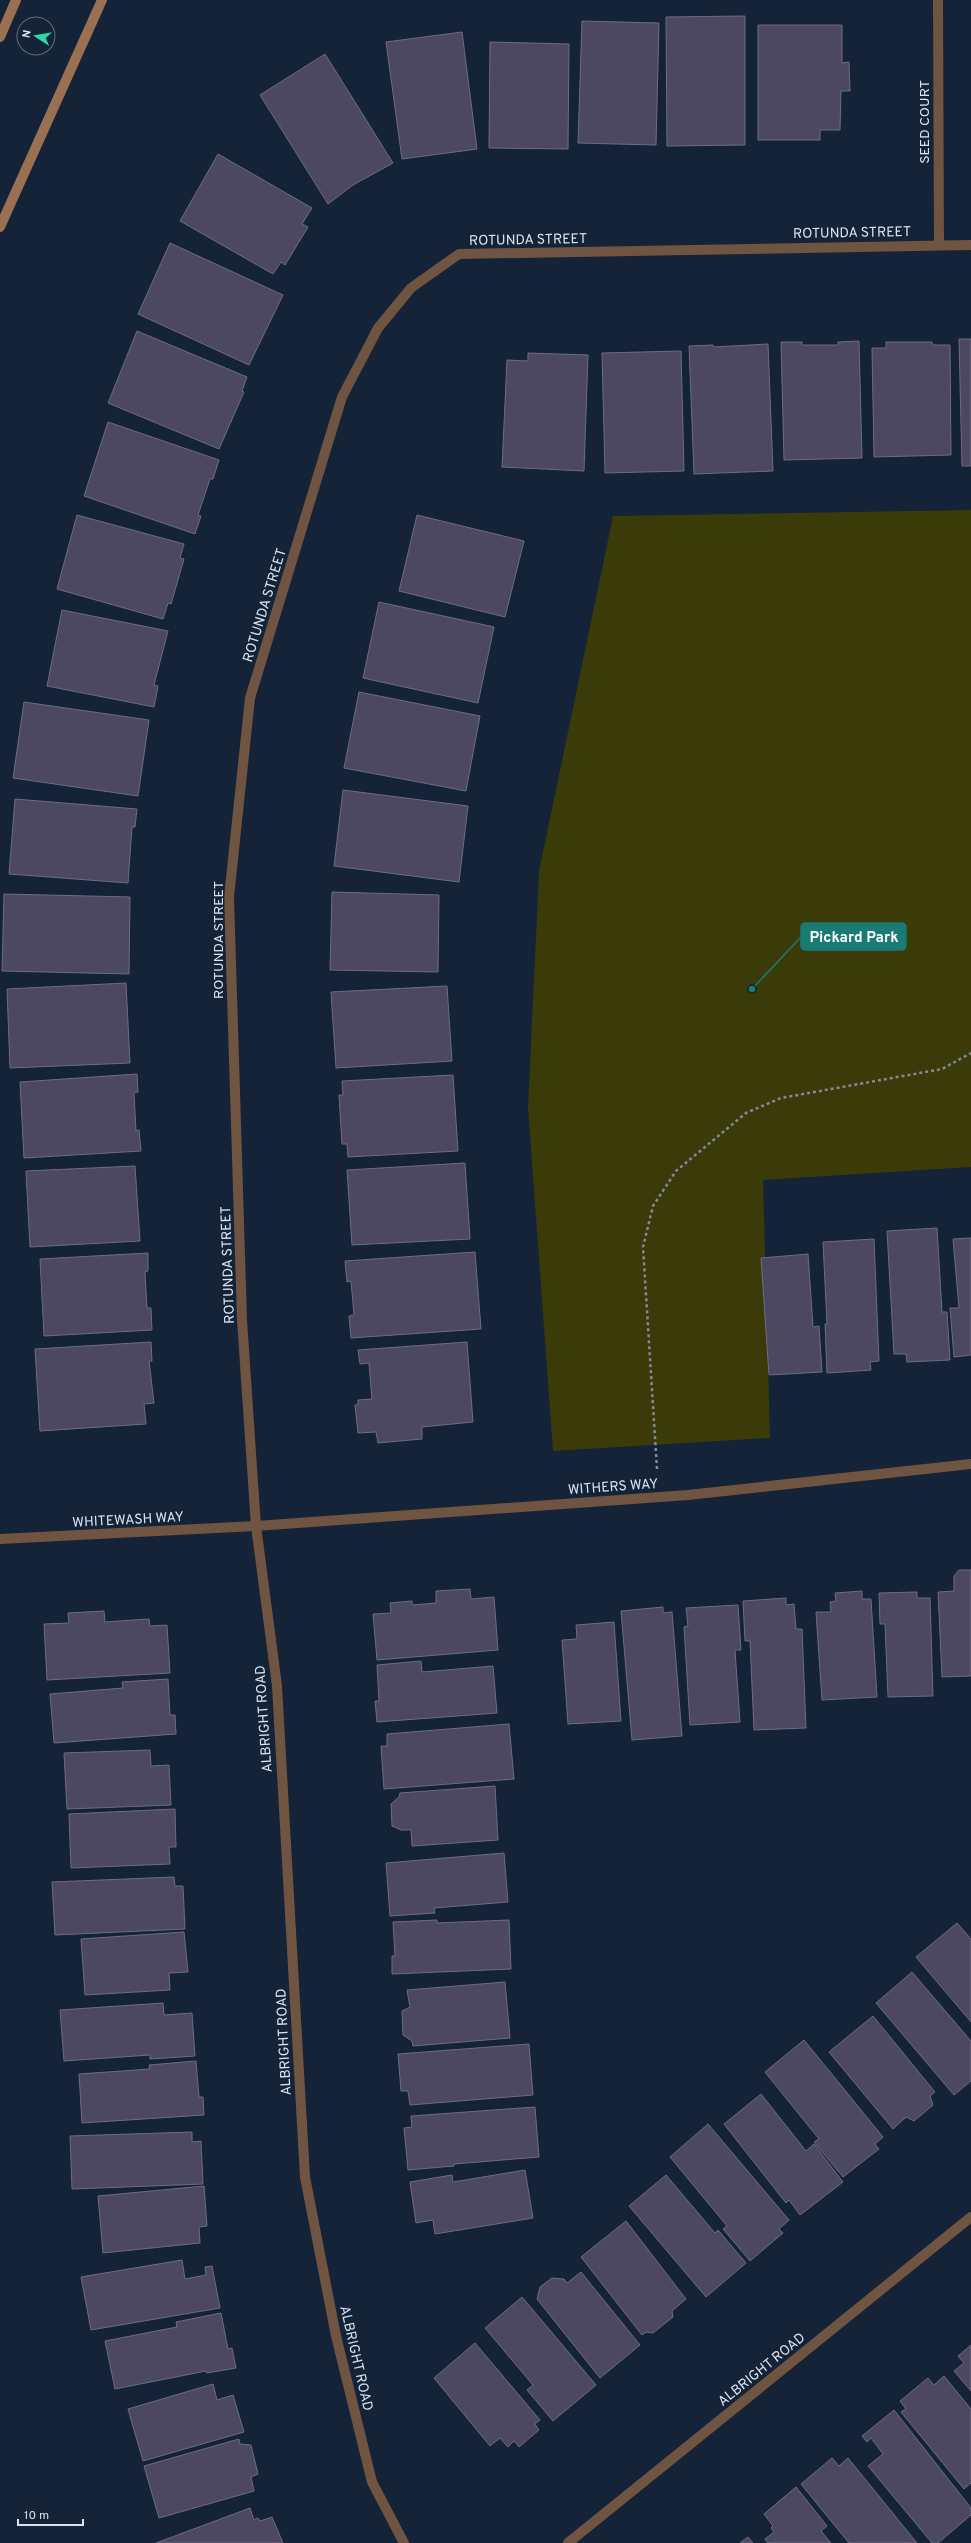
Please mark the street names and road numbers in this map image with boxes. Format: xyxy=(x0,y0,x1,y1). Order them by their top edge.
street label: SEED COURT xyxy=(917,80,934,164)
street label: ROTUNDA STREET xyxy=(793,224,911,243)
street label: ROTUNDA STREET xyxy=(469,231,587,250)
street label: ROTUNDA STREET xyxy=(240,546,291,664)
street label: ROTUNDA STREET xyxy=(211,881,228,999)
street label: ROTUNDA STREET xyxy=(218,1206,239,1324)
street label: WITHERS WAY xyxy=(567,1476,659,1499)
street label: WHITEWASH WAY xyxy=(72,1509,184,1532)
street label: ALBRIGHT ROAD xyxy=(252,1665,277,1773)
street label: ALBRIGHT ROAD xyxy=(273,1988,296,2096)
street label: ALBRIGHT ROAD xyxy=(335,2304,376,2413)
street label: ALBRIGHT ROAD xyxy=(715,2330,809,2411)

